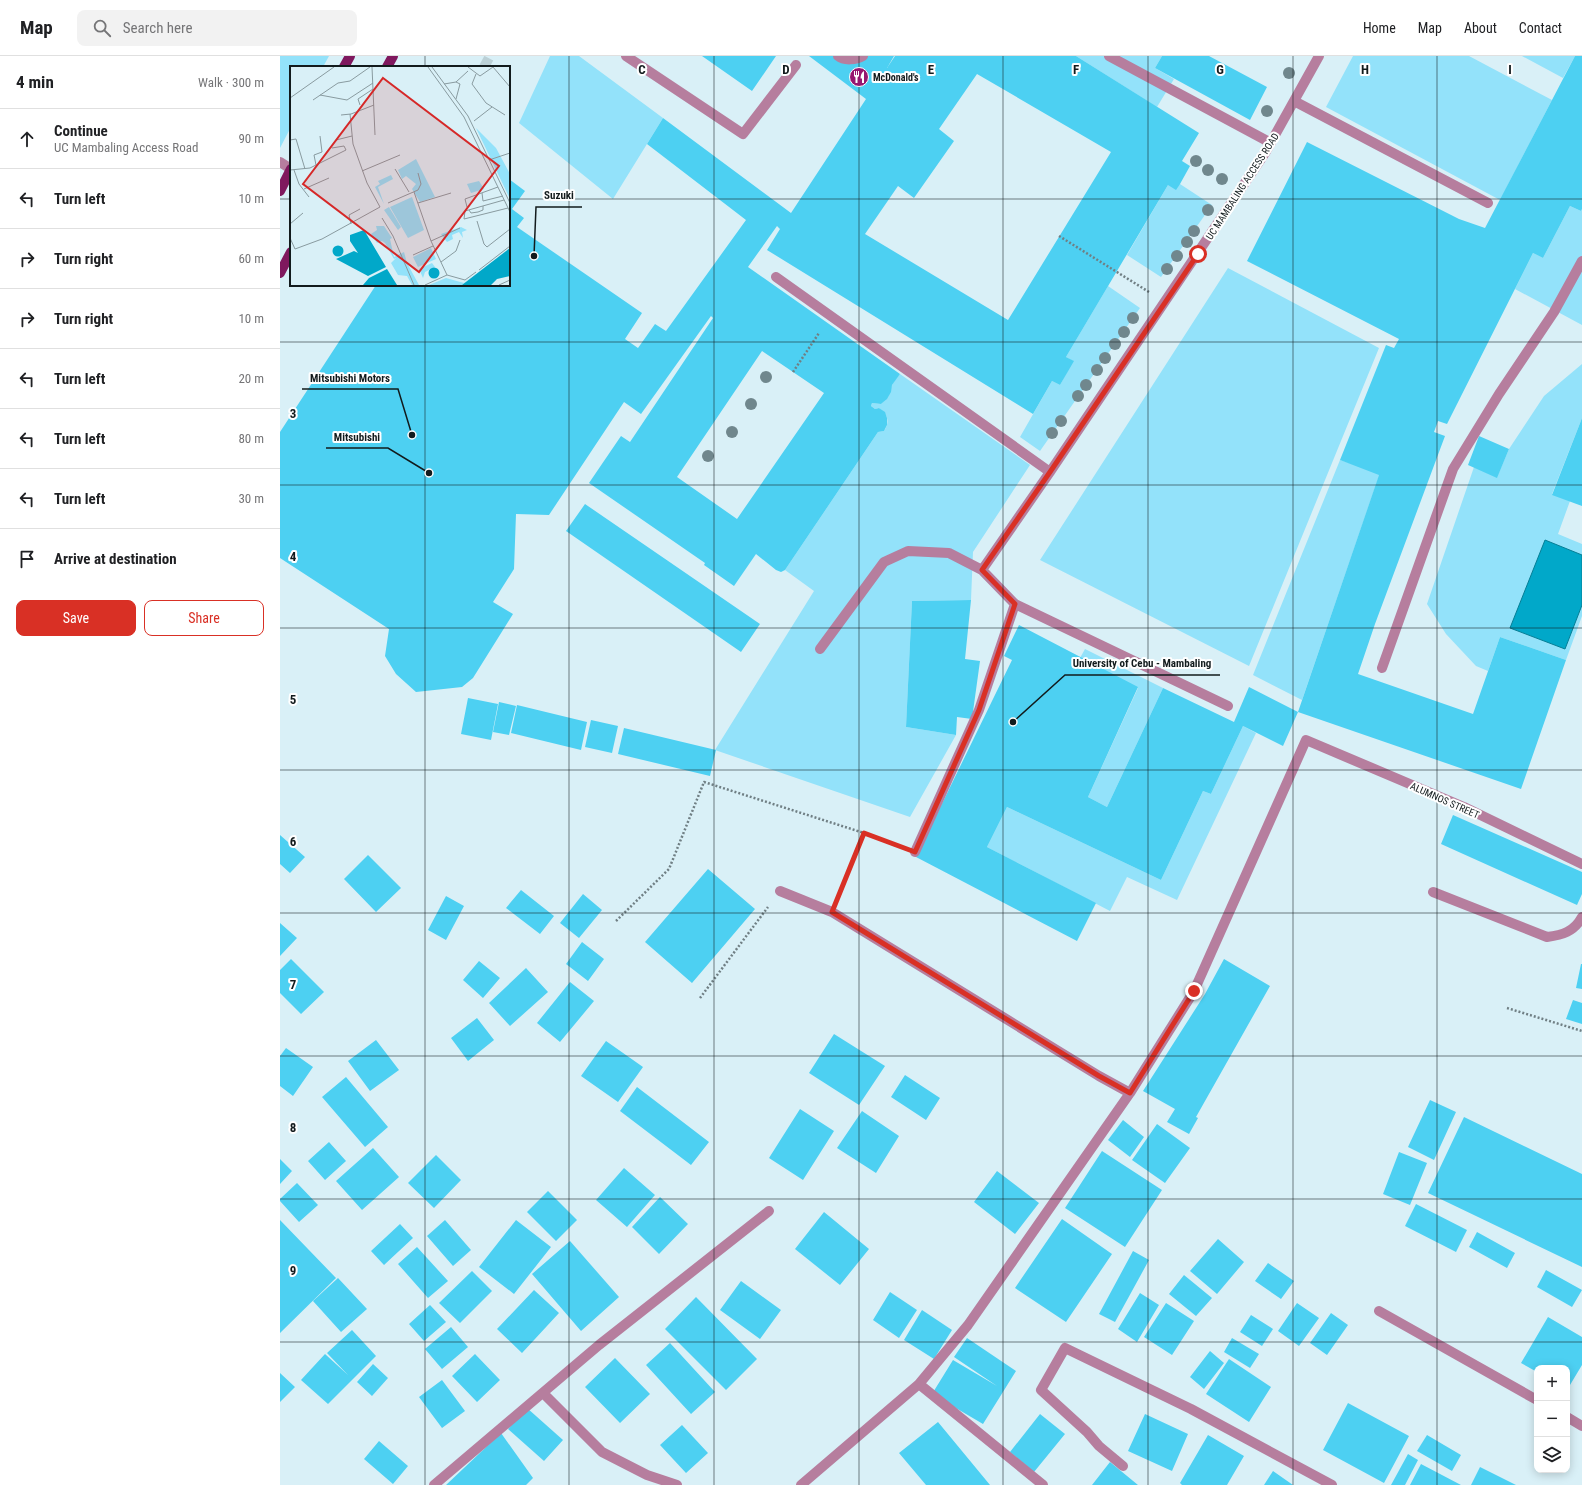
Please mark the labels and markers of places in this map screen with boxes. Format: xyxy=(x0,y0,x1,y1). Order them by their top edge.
restaurant icon: McDonald's xyxy=(848,66,870,88)
place label: McDonald's xyxy=(873,72,919,83)
callout: Suzuki xyxy=(536,184,582,207)
callout: Mitsubishi Motors xyxy=(302,366,398,389)
callout: Mitsubishi xyxy=(326,425,388,448)
callout: University of Cebu - Mambaling xyxy=(1065,652,1220,675)

